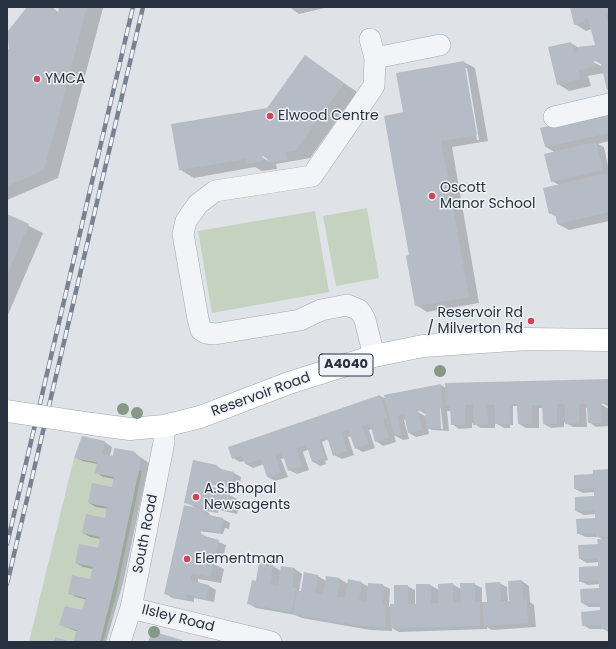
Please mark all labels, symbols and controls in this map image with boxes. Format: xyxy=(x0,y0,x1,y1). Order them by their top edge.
place label: YMCA xyxy=(45,71,85,87)
marker: YMCA xyxy=(32,74,42,84)
place label: Elwood Centre xyxy=(278,108,379,124)
marker: Elwood Centre xyxy=(265,111,275,121)
place label: Oscott Manor School xyxy=(440,180,535,212)
marker: Oscott Manor School xyxy=(427,191,437,201)
place label: Reservoir Rd / Milverton Rd xyxy=(427,305,523,338)
marker: Reservoir Rd / Milverton Rd xyxy=(526,316,536,326)
road number: A4040 xyxy=(319,354,373,376)
street label: Reservoir Road xyxy=(209,369,313,421)
place label: A.S.Bhopal Newsagents xyxy=(204,481,290,514)
marker: A.S.Bhopal Newsagents xyxy=(191,492,201,502)
street label: South Road xyxy=(130,493,162,575)
place label: Elementman xyxy=(195,551,284,567)
marker: Elementman xyxy=(182,554,192,564)
street label: Ilsley Road xyxy=(140,602,216,636)

